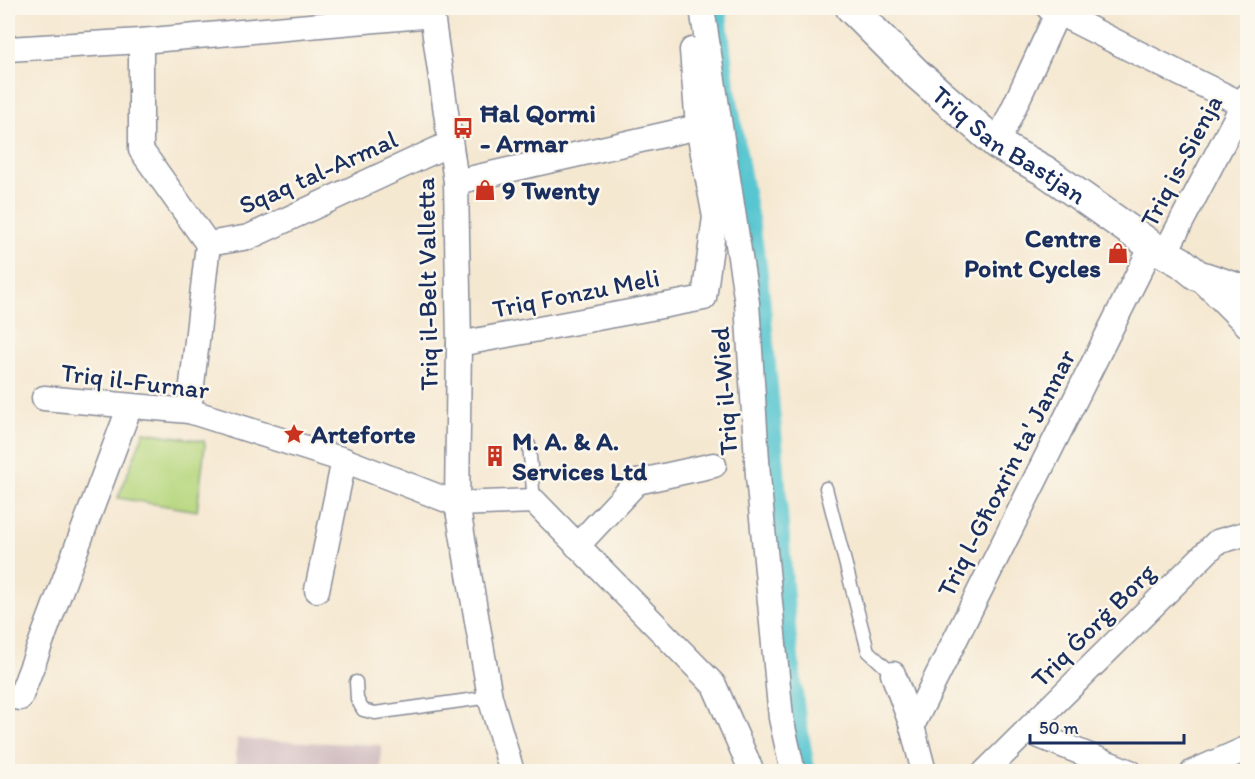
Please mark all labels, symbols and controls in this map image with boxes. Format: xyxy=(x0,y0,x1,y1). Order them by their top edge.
street label: Triq San Bastjan xyxy=(925,78,1093,211)
street label: Triq is-Sienja xyxy=(1133,89,1229,233)
place label: Ħal Qormi - Armar xyxy=(479,97,596,159)
bus stop icon: Ħal Qormi - Armar xyxy=(451,116,475,140)
street label: Sqaq tal-Armal xyxy=(234,123,402,221)
place label: 9 Twenty xyxy=(502,174,600,206)
street label: Triq il-Belt Valletta xyxy=(409,177,445,391)
shop icon: 9 Twenty xyxy=(473,178,497,202)
place label: Centre Point Cycles xyxy=(964,222,1101,284)
shop icon: Centre Point Cycles xyxy=(1106,241,1130,265)
street label: Triq Fonzu Meli xyxy=(490,261,662,325)
street label: Triq il-Wied xyxy=(703,325,744,456)
street label: Triq l-Għoxrin ta' Jannar xyxy=(930,343,1083,602)
street label: Triq il-Furnar xyxy=(59,356,212,406)
place label: Arteforte xyxy=(310,418,416,450)
place icon: Arteforte xyxy=(282,422,306,446)
place label: M. A. & A. Services Ltd xyxy=(512,425,648,487)
building icon: M. A. & A. Services Ltd xyxy=(483,444,507,468)
street label: Triq Ġorġ Borg xyxy=(1024,556,1162,694)
scale bar xyxy=(1030,707,1184,745)
text: 50 m xyxy=(1039,717,1079,739)

